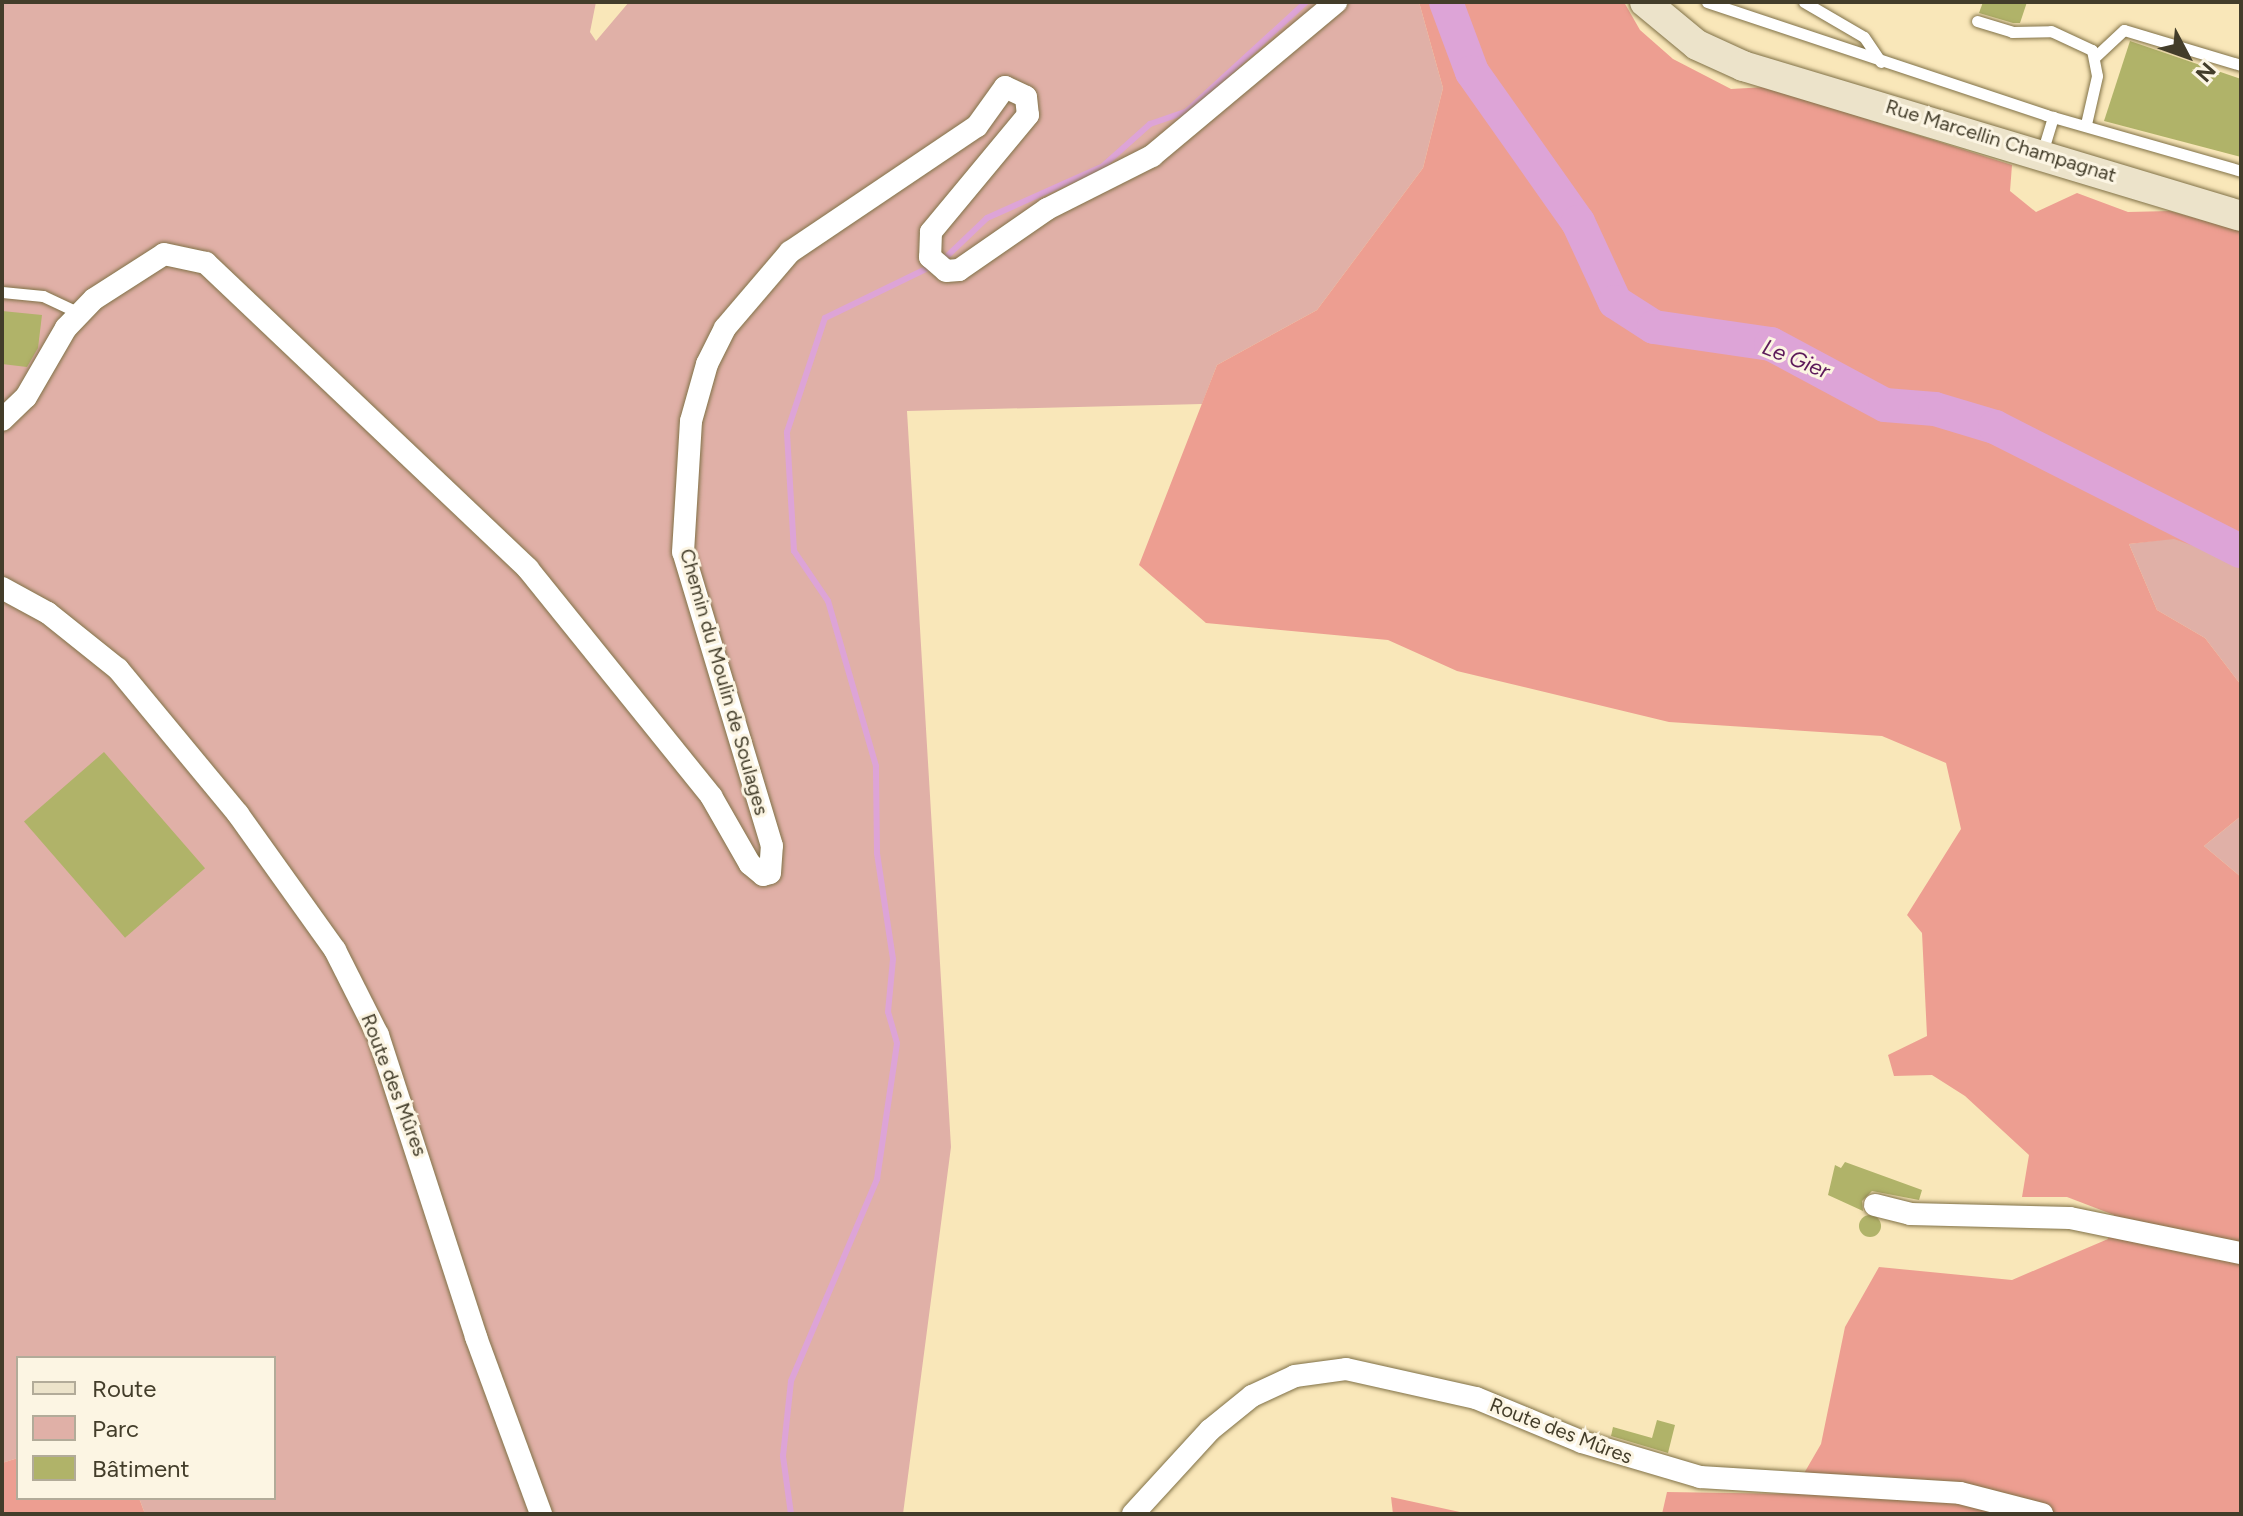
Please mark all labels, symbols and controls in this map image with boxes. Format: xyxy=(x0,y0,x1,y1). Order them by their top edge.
north arrow xyxy=(2147,16,2227,96)
text: N xyxy=(2190,57,2221,87)
street label: Rue Marcellin Champagnat xyxy=(1883,94,2119,188)
water label: Le Gier xyxy=(1758,334,1834,384)
street label: Chemin du Moulin de Soulages xyxy=(674,546,774,818)
street label: Route des Mûres xyxy=(356,1010,432,1160)
legend xyxy=(16,1356,276,1500)
text: Route xyxy=(92,1374,156,1403)
street label: Route des Mûres xyxy=(1486,1393,1636,1469)
text: Parc xyxy=(92,1414,139,1443)
text: Bâtiment xyxy=(92,1454,190,1483)

